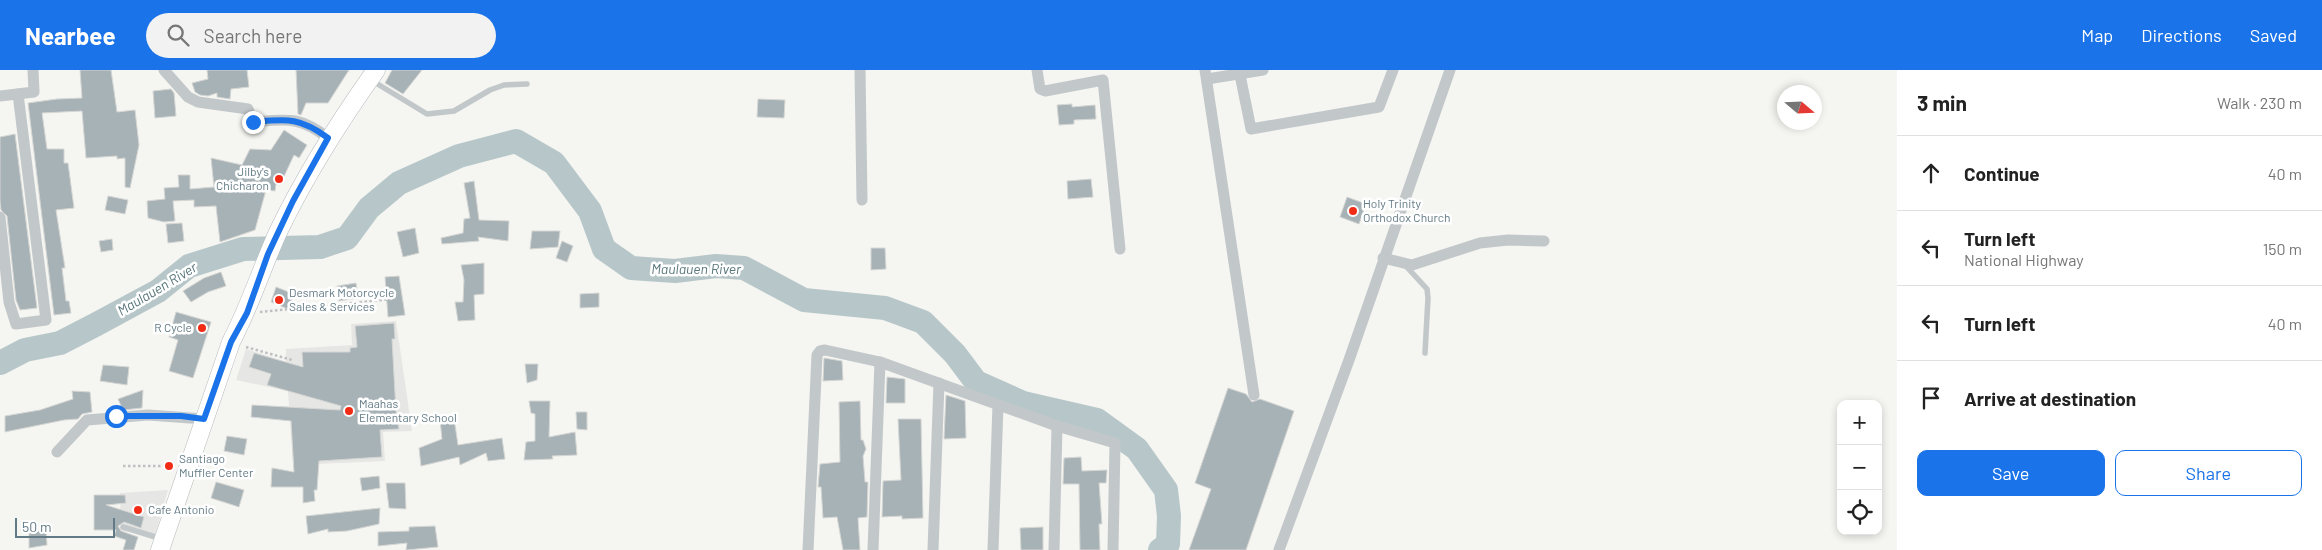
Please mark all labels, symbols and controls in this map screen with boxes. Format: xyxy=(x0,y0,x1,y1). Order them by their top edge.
search box xyxy=(146,13,496,58)
text: Nearbee xyxy=(25,21,116,50)
icon: search xyxy=(164,21,192,49)
text: Search here xyxy=(204,24,302,47)
text: Map xyxy=(2081,24,2113,46)
text: Directions xyxy=(2141,24,2222,46)
text: Saved xyxy=(2250,24,2297,46)
north arrow xyxy=(1777,85,1822,130)
text: 3 min xyxy=(1917,90,1967,115)
text: Walk · 230 m xyxy=(2217,93,2302,112)
route end xyxy=(242,111,265,134)
icon: ahead xyxy=(1917,159,1945,187)
text: Continue xyxy=(1964,162,2040,185)
place label: Jilby's Chicharon xyxy=(216,164,269,192)
text: 40 m xyxy=(2268,164,2302,183)
marker: Jilby's Chicharon xyxy=(273,173,285,185)
place label: Holy Trinity Orthodox Church xyxy=(1363,196,1451,224)
marker: Holy Trinity Orthodox Church xyxy=(1347,205,1359,217)
text: Turn left xyxy=(1964,227,2035,250)
icon: left xyxy=(1917,234,1945,262)
text: 150 m xyxy=(2263,239,2302,258)
text: National Highway xyxy=(1964,250,2084,269)
water label: Maulauen River xyxy=(114,258,200,319)
water label: Maulauen River xyxy=(651,260,742,277)
place label: Desmark Motorcycle Sales & Services xyxy=(289,285,394,313)
marker: Desmark Motorcycle Sales & Services xyxy=(273,294,285,306)
icon: left xyxy=(1917,309,1945,337)
text: Turn left xyxy=(1964,312,2035,335)
text: 40 m xyxy=(2268,314,2302,333)
place label: R Cycle xyxy=(154,320,192,334)
marker: R Cycle xyxy=(196,322,208,334)
icon: arrive xyxy=(1917,384,1945,412)
text: Arrive at destination xyxy=(1964,387,2136,410)
place label: Maahas Elementary School xyxy=(359,396,457,424)
map controls xyxy=(1837,400,1882,535)
button: + xyxy=(1837,400,1882,445)
route start xyxy=(105,405,128,428)
marker: Maahas Elementary School xyxy=(343,405,355,417)
button: − xyxy=(1837,445,1882,490)
button: Save xyxy=(1917,450,2105,496)
button: Share xyxy=(2115,450,2302,496)
place label: Santiago Muffler Center xyxy=(179,451,254,479)
marker: Santiago Muffler Center xyxy=(163,460,175,472)
button: locate xyxy=(1837,490,1882,535)
place label: Cafe Antonio xyxy=(148,502,214,516)
marker: Cafe Antonio xyxy=(132,504,144,516)
scale bar xyxy=(15,515,115,538)
text: 50 m xyxy=(22,518,51,535)

